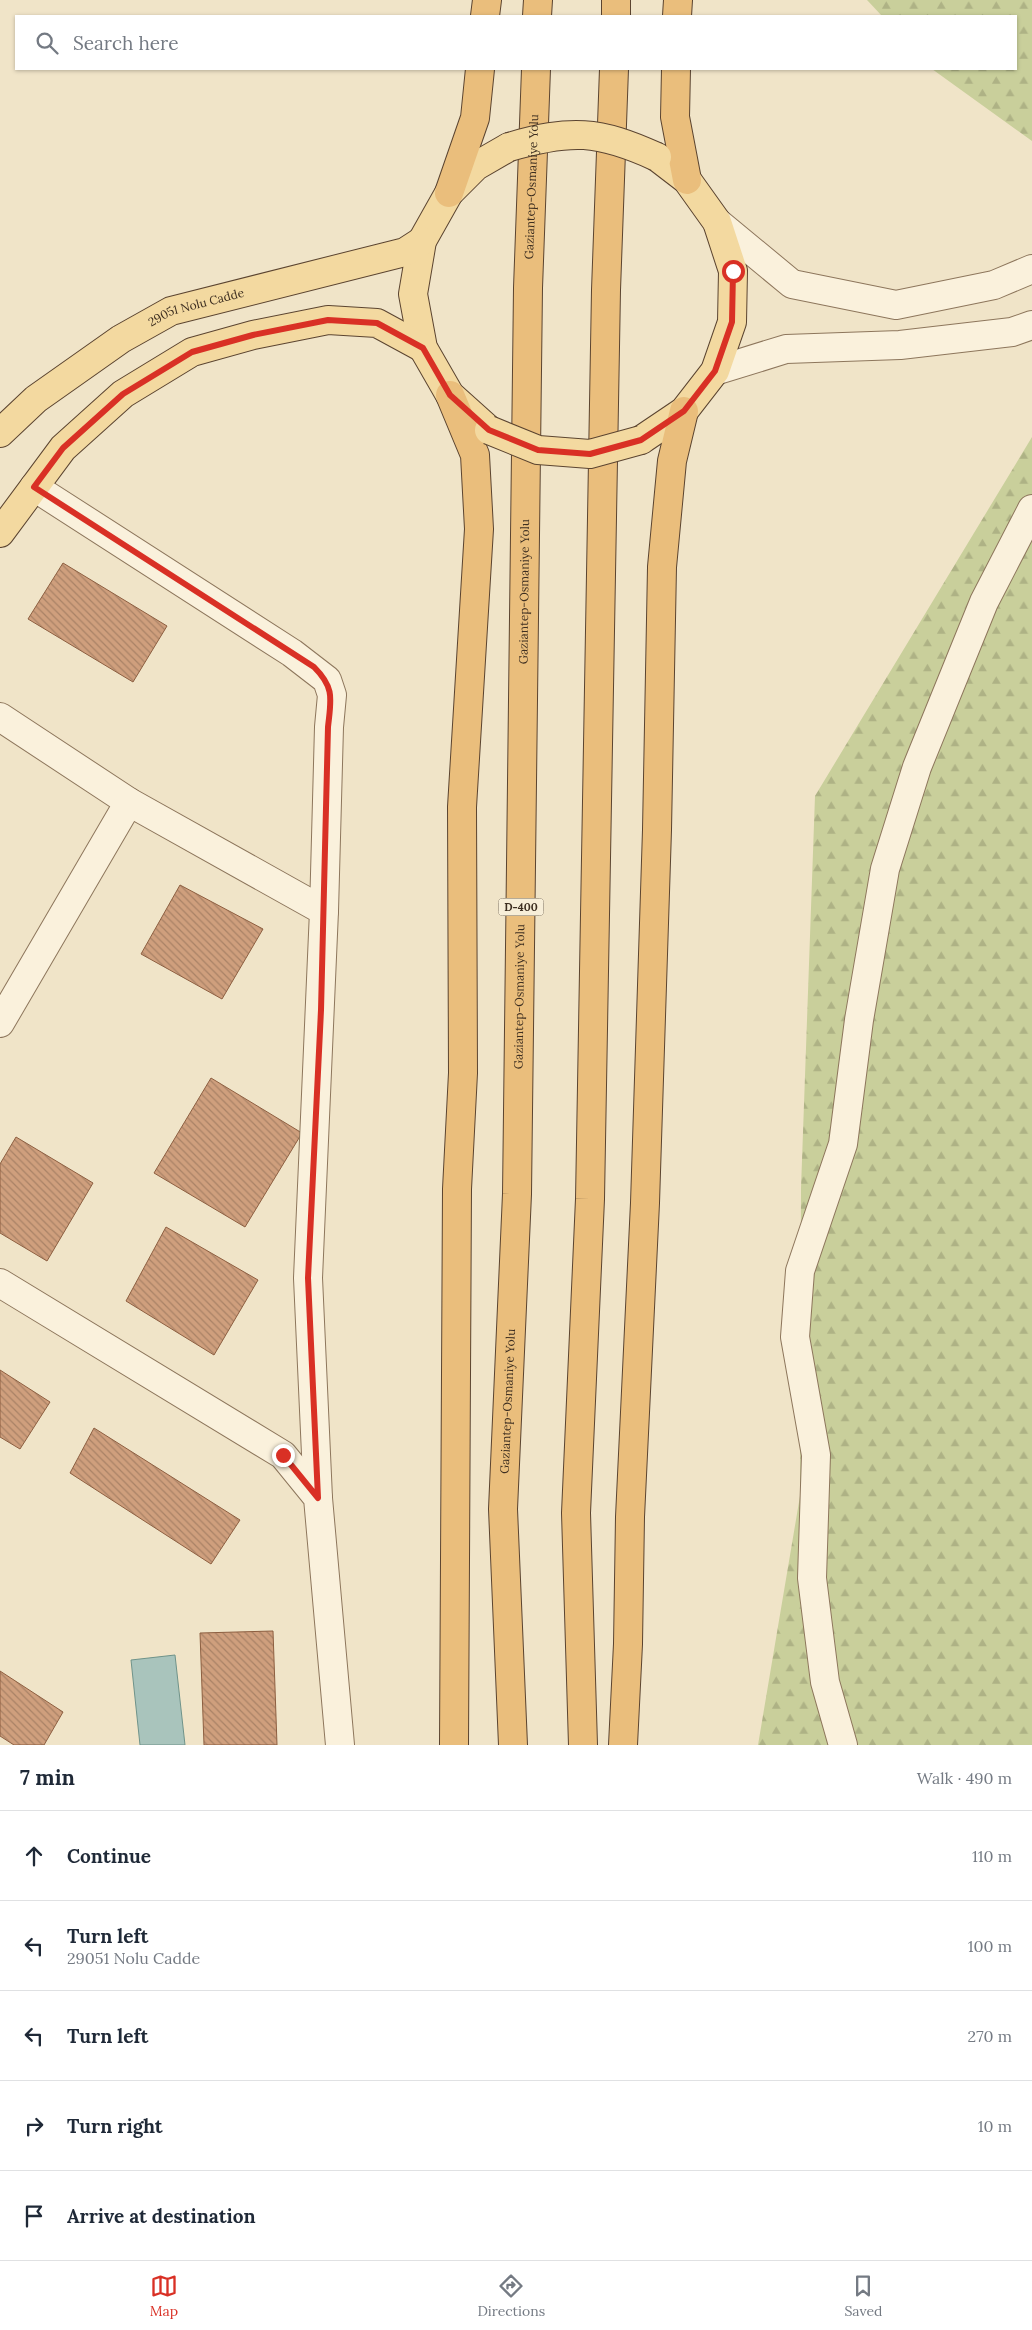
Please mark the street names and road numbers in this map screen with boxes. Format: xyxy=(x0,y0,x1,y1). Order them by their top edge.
street label: Gaziantep-Osmaniye Yolu xyxy=(521,114,541,259)
street label: 29051 Nolu Cadde xyxy=(145,285,246,329)
street label: Gaziantep-Osmaniye Yolu xyxy=(515,519,532,664)
road number: D-400 xyxy=(498,899,544,916)
street label: Gaziantep-Osmaniye Yolu xyxy=(511,924,527,1069)
street label: Gaziantep-Osmaniye Yolu xyxy=(497,1328,518,1474)

